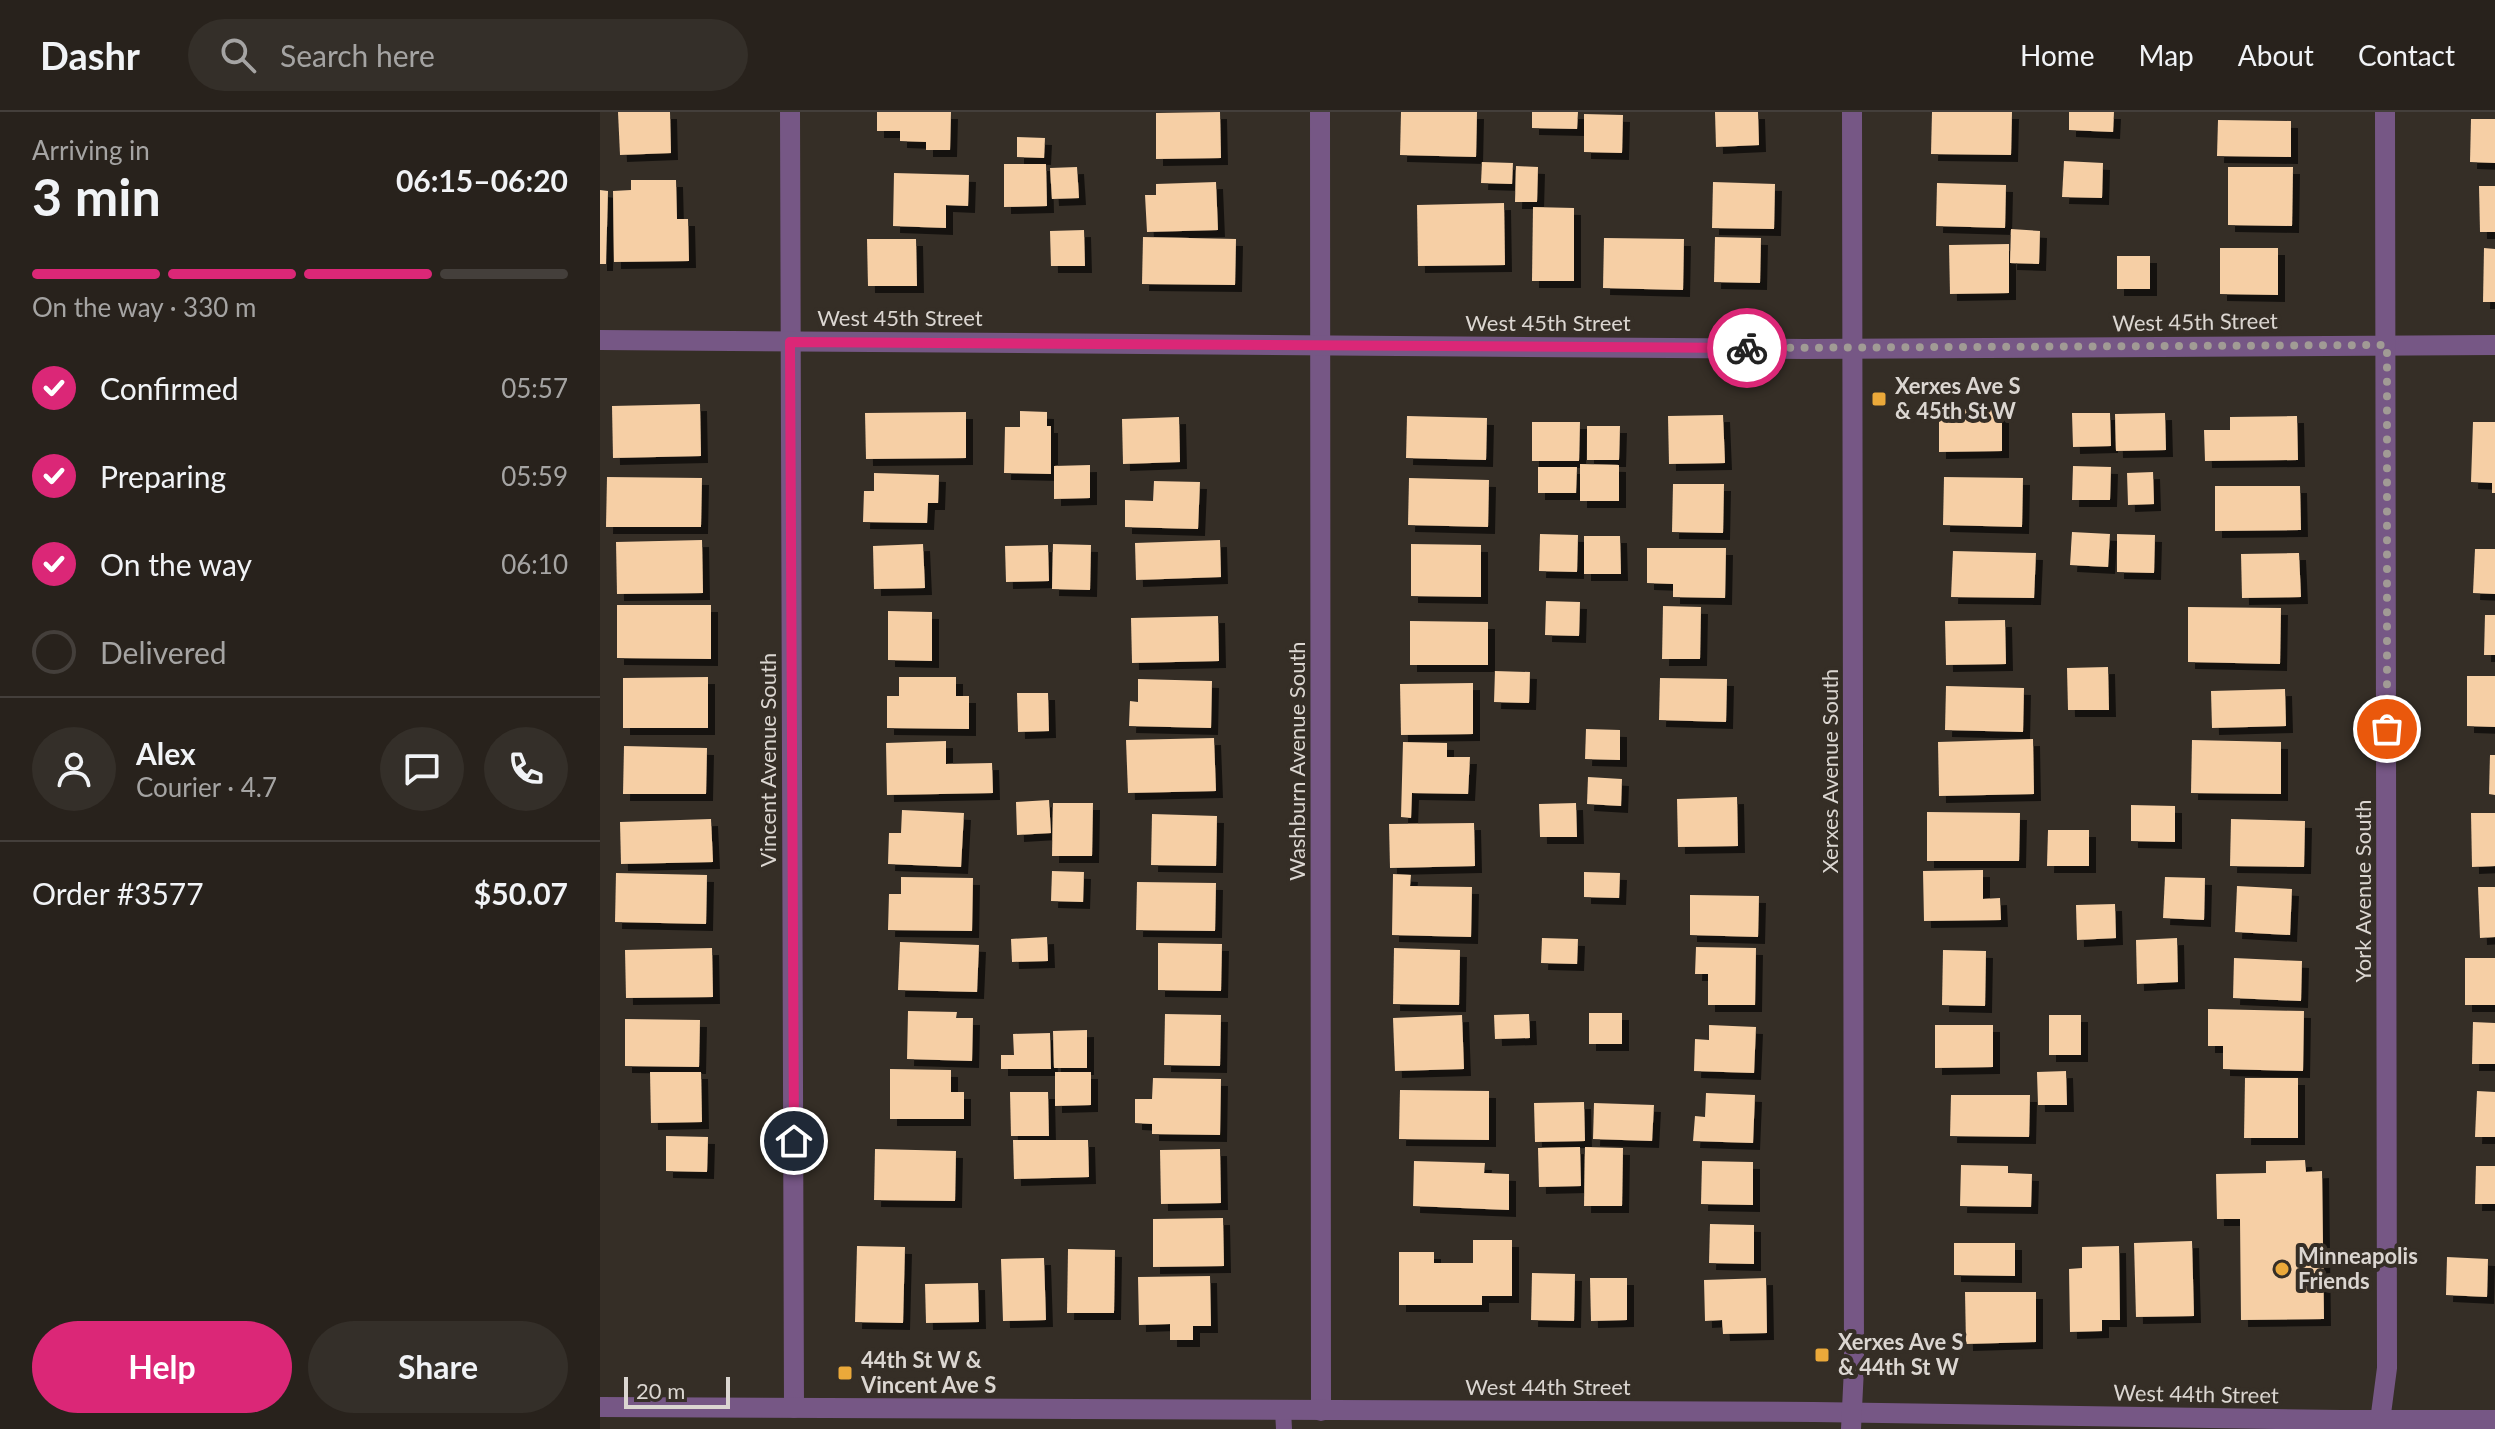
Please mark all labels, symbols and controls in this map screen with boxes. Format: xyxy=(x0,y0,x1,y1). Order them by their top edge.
search box xyxy=(188,19,748,91)
text: Dashr xyxy=(40,32,140,78)
icon: search xyxy=(216,33,260,77)
text: Search here xyxy=(280,37,435,73)
text: Home xyxy=(2020,38,2095,72)
text: Map xyxy=(2139,38,2194,72)
text: About xyxy=(2238,38,2314,72)
text: Contact xyxy=(2358,38,2455,72)
text: Arriving in xyxy=(32,134,150,166)
text: 06:15–06:20 xyxy=(396,162,568,198)
text: 3 min xyxy=(32,165,161,227)
text: On the way · 330 m xyxy=(32,291,256,323)
street label: West 45th Street xyxy=(817,304,983,331)
street label: West 45th Street xyxy=(2112,307,2278,336)
courier xyxy=(1707,308,1787,388)
street label: West 45th Street xyxy=(1465,309,1631,336)
icon: bike xyxy=(1725,326,1769,370)
icon: check xyxy=(32,366,76,410)
text: Confirmed xyxy=(100,370,239,406)
text: 05:57 xyxy=(501,372,568,404)
place label: Xerxes Ave S & 45th St W xyxy=(1895,372,2021,424)
marker: Xerxes Ave S & 45th St W xyxy=(1870,390,1888,408)
icon: check xyxy=(32,454,76,498)
text: Preparing xyxy=(100,458,226,494)
text: 05:59 xyxy=(501,460,568,492)
icon: check xyxy=(32,542,76,586)
text: On the way xyxy=(100,546,252,582)
text: 06:10 xyxy=(501,548,568,580)
text: Delivered xyxy=(100,634,227,670)
street label: Washburn Avenue South xyxy=(1283,641,1310,881)
street label: Vincent Avenue South xyxy=(754,653,781,867)
street label: Xerxes Avenue South xyxy=(1816,669,1843,873)
pin xyxy=(2353,695,2421,763)
icon: bag xyxy=(2365,707,2409,751)
button: person xyxy=(32,727,116,811)
button: chat xyxy=(380,727,464,811)
button: phone xyxy=(484,727,568,811)
text: Alex xyxy=(136,735,196,771)
text: Courier · 4.7 xyxy=(136,771,277,803)
street label: York Avenue South xyxy=(2349,799,2376,983)
text: Order #3577 xyxy=(32,875,204,911)
text: $50.07 xyxy=(474,875,568,911)
pin xyxy=(760,1107,828,1175)
icon: home xyxy=(772,1119,816,1163)
place label: Minneapolis Friends xyxy=(2298,1242,2418,1294)
marker: Minneapolis Friends xyxy=(2273,1260,2291,1278)
button: Help xyxy=(32,1321,292,1413)
button: Share xyxy=(308,1321,568,1413)
place label: Xerxes Ave S & 44th St W xyxy=(1838,1328,1964,1380)
place label: 44th St W & Vincent Ave S xyxy=(860,1346,996,1398)
marker: Xerxes Ave S & 44th St W xyxy=(1813,1346,1831,1364)
marker: 44th St W & Vincent Ave S xyxy=(836,1364,854,1382)
scale bar xyxy=(624,1373,730,1409)
street label: West 44th Street xyxy=(1465,1373,1631,1400)
text: 20 m xyxy=(636,1377,685,1404)
street label: West 44th Street xyxy=(2113,1379,2279,1408)

